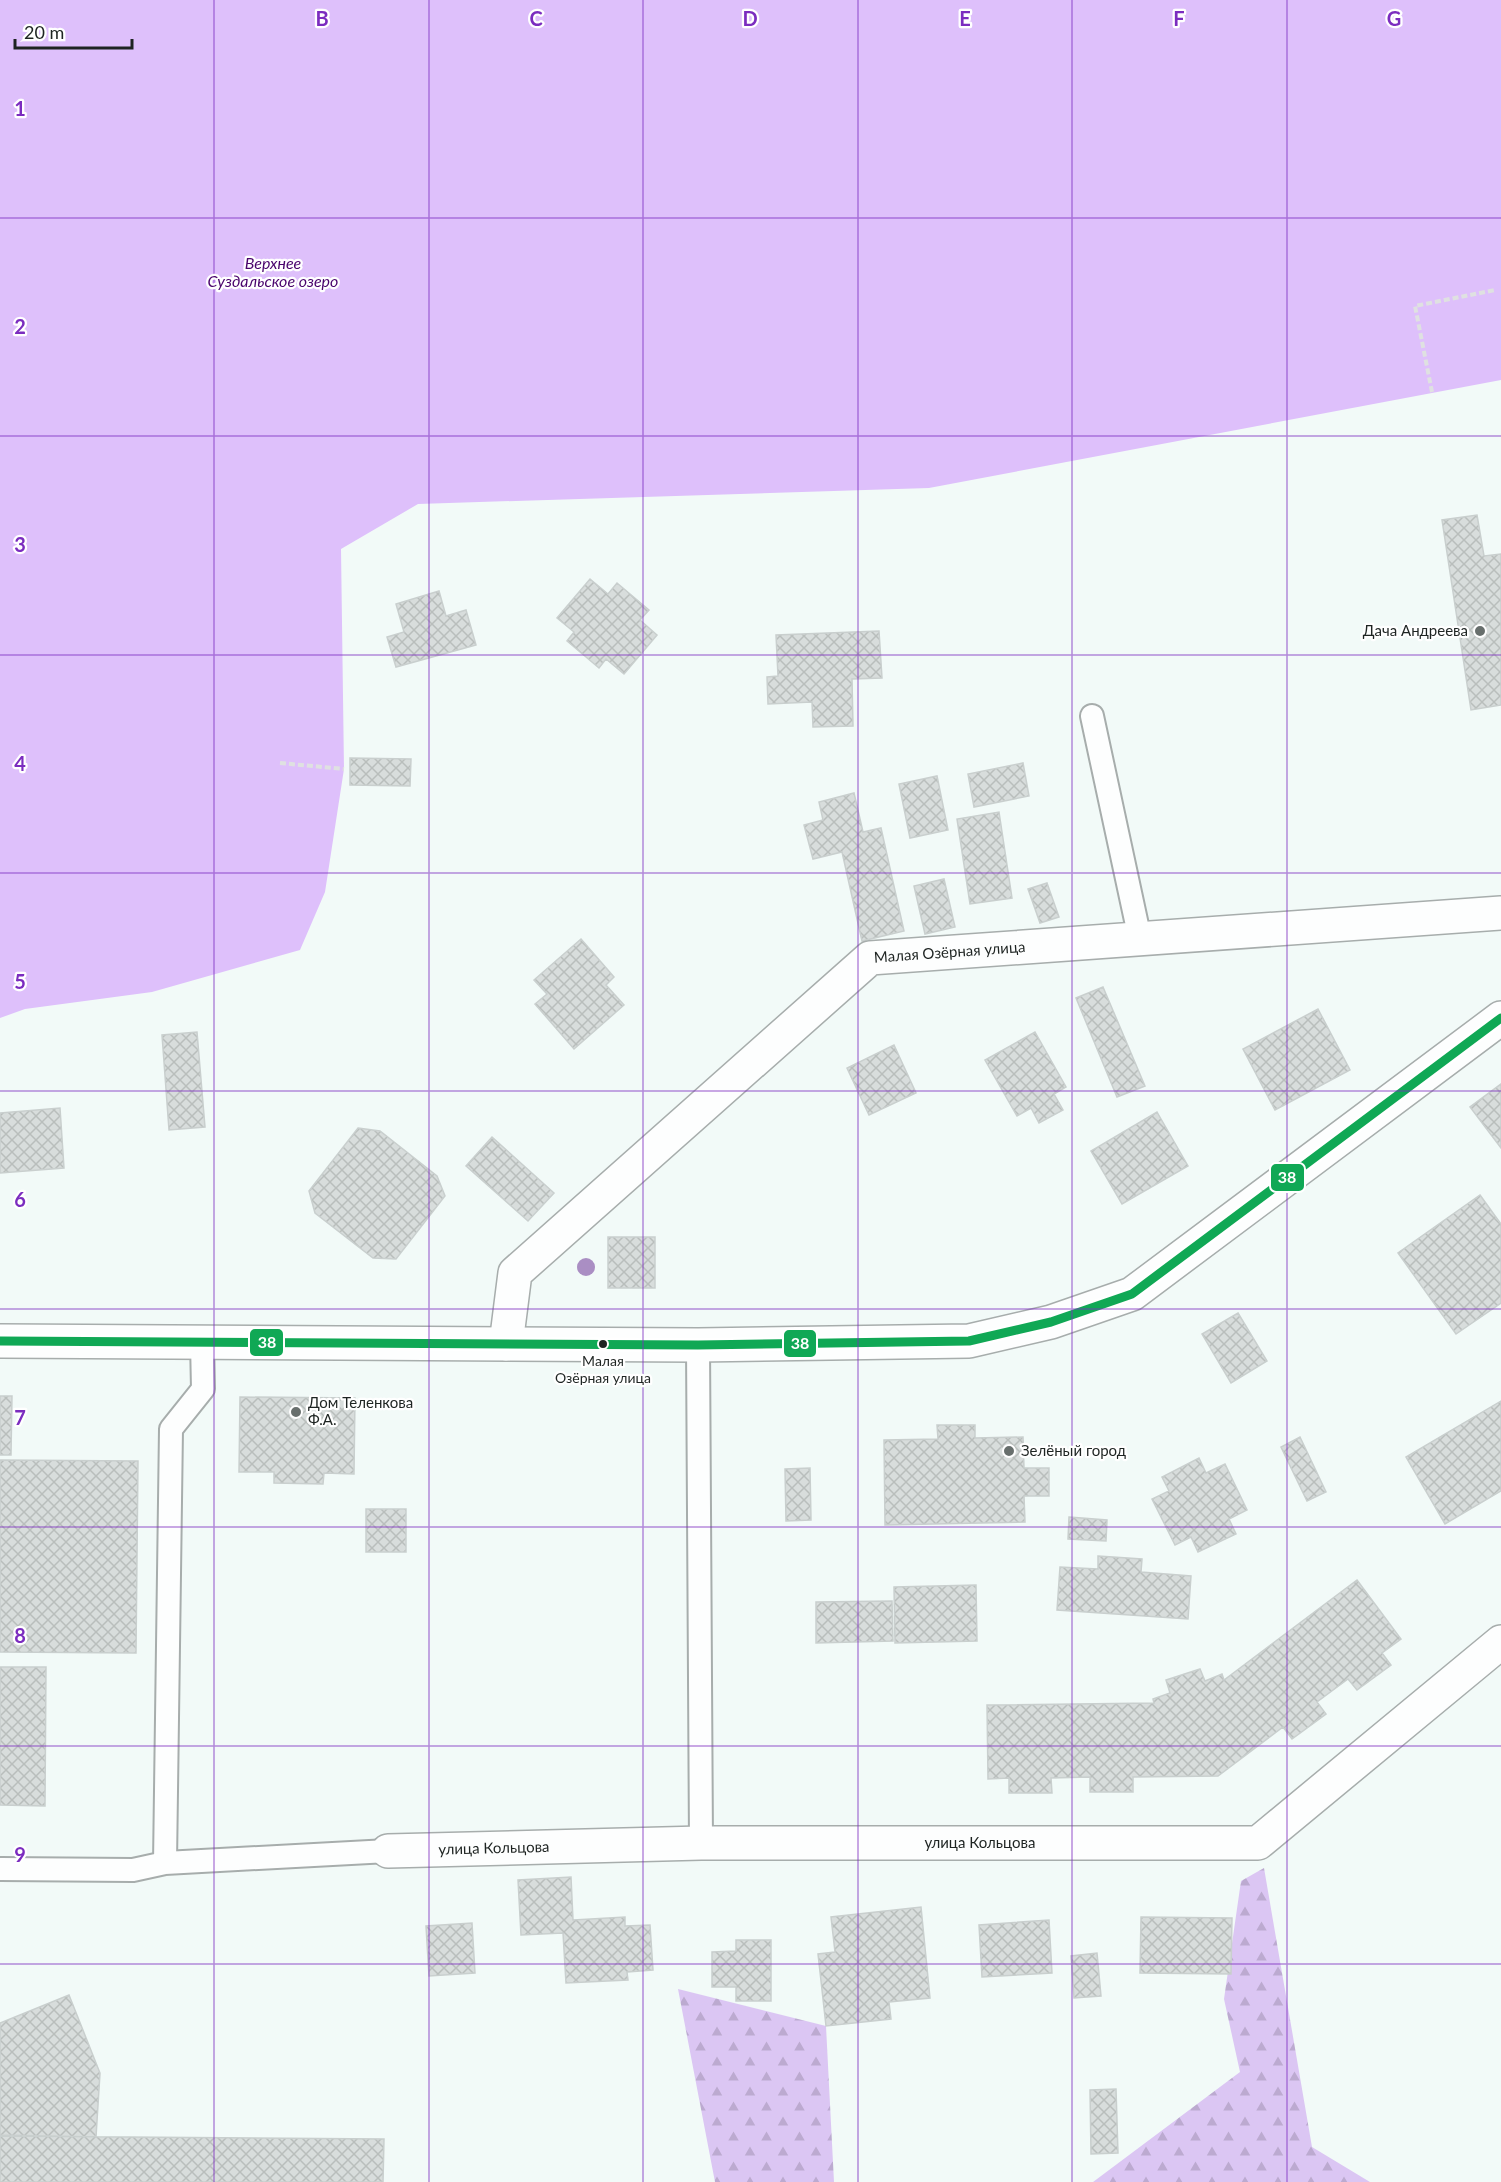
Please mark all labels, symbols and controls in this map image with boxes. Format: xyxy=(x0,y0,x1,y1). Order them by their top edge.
text: B xyxy=(315,6,329,30)
text: C xyxy=(529,6,543,30)
text: D xyxy=(742,6,758,30)
text: E xyxy=(959,6,971,30)
text: F xyxy=(1173,6,1185,30)
text: G xyxy=(1387,6,1401,30)
scale bar xyxy=(15,12,132,50)
text: 20 m xyxy=(24,21,64,43)
text: 1 xyxy=(14,96,26,120)
water label: Верхнее Суздальское озеро xyxy=(208,253,338,290)
text: 2 xyxy=(14,314,26,338)
text: 3 xyxy=(14,532,26,556)
place label: Дача Андреева xyxy=(1363,621,1468,639)
marker: Дача Андреева xyxy=(1473,624,1487,638)
text: 4 xyxy=(14,751,26,775)
street label: Малая Озёрная улица xyxy=(873,937,1026,966)
text: 5 xyxy=(14,969,26,993)
line badge: 38 xyxy=(1270,1163,1305,1192)
text: 38 xyxy=(1278,1167,1296,1186)
text: 6 xyxy=(14,1187,26,1211)
line badge: 38 xyxy=(249,1328,284,1357)
line badge: 38 xyxy=(783,1329,817,1358)
text: 38 xyxy=(258,1332,276,1351)
text: 38 xyxy=(791,1333,809,1352)
marker: Малая Озёрная улица xyxy=(597,1338,609,1350)
place label: Малая Озёрная улица xyxy=(555,1352,651,1386)
place label: Дом Теленкова Ф.А. xyxy=(308,1393,413,1428)
text: 7 xyxy=(14,1405,26,1429)
marker: Дом Теленкова Ф.А. xyxy=(289,1405,303,1419)
place label: Зелёный город xyxy=(1021,1441,1126,1459)
marker: Зелёный город xyxy=(1002,1444,1016,1458)
text: 8 xyxy=(14,1623,26,1647)
street label: улица Кольцова xyxy=(924,1833,1035,1851)
street label: улица Кольцова xyxy=(438,1837,550,1858)
text: 9 xyxy=(14,1842,26,1866)

